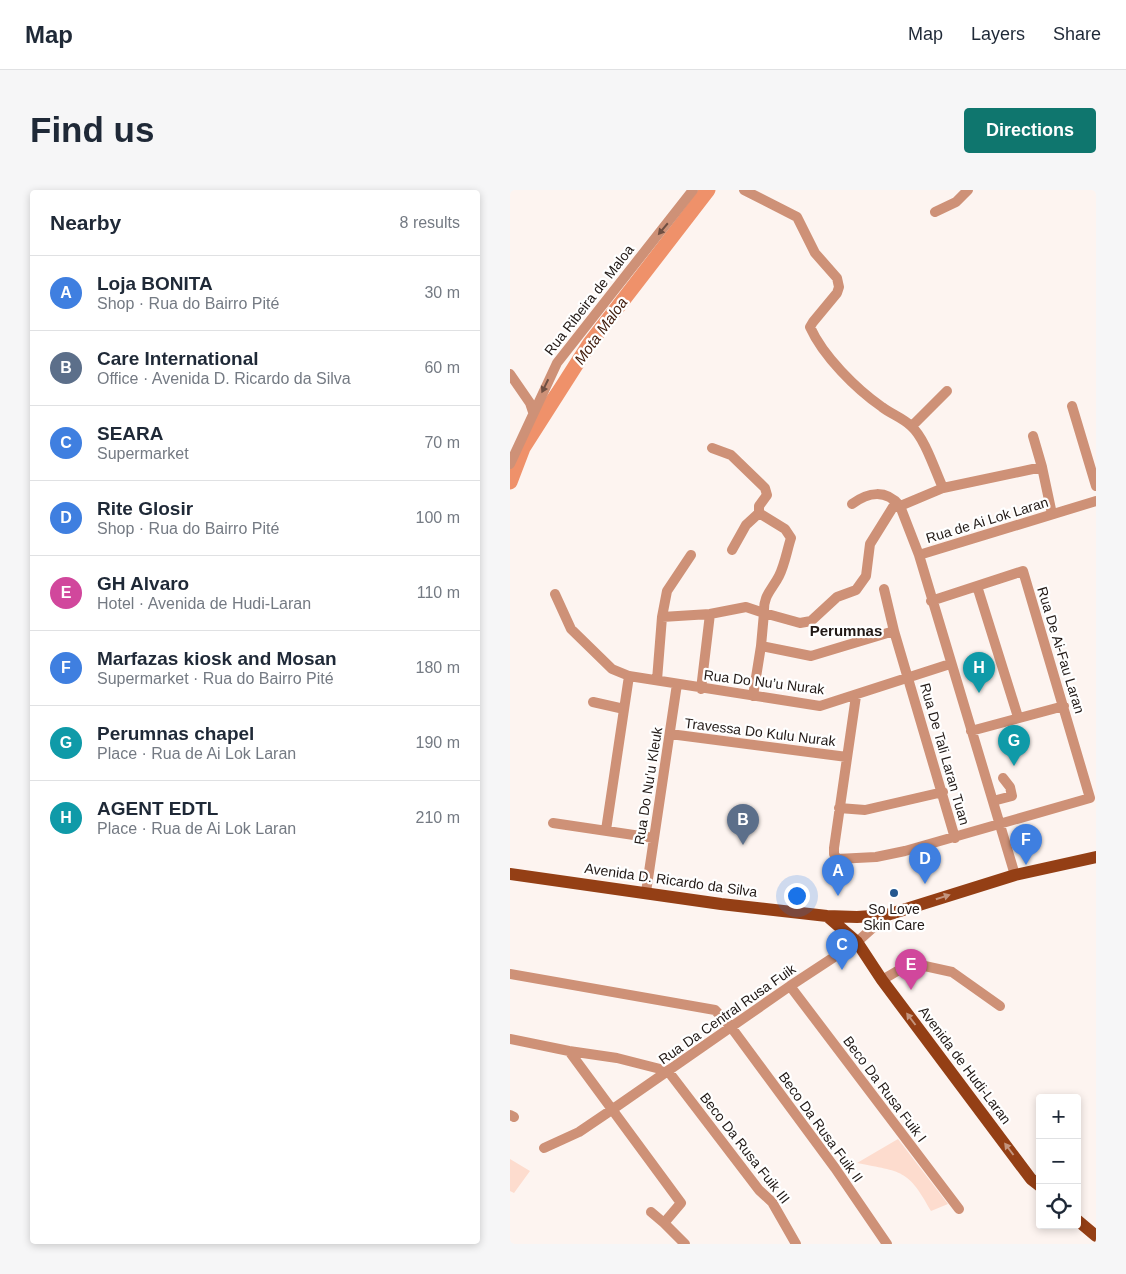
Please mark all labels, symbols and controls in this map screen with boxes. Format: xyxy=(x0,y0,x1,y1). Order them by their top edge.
text: Map xyxy=(25,21,73,48)
text: Map xyxy=(908,24,943,44)
text: Layers xyxy=(971,24,1025,44)
text: Share xyxy=(1053,24,1101,44)
button: Directions xyxy=(964,108,1096,153)
text: Find us xyxy=(30,110,154,149)
text: Nearby xyxy=(50,211,121,234)
text: 8 results xyxy=(400,214,460,231)
one-way arrow xyxy=(658,222,669,235)
street label: Rua Ribeira de Maloa xyxy=(541,242,637,358)
text: Loja BONITA xyxy=(97,273,213,294)
text: A xyxy=(60,284,72,301)
text: 30 m xyxy=(424,284,460,301)
water label: Mota Maloa xyxy=(571,294,631,367)
text: Shop · Rua do Bairro Pité xyxy=(97,295,279,312)
text: Care International xyxy=(97,348,259,369)
text: B xyxy=(60,359,72,376)
text: 60 m xyxy=(424,359,460,376)
text: Office · Avenida D. Ricardo da Silva xyxy=(97,370,351,387)
one-way arrow xyxy=(541,379,549,393)
text: SEARA xyxy=(97,423,164,444)
text: C xyxy=(60,434,72,451)
text: 70 m xyxy=(424,434,460,451)
text: Supermarket xyxy=(97,445,189,462)
street label: Rua de Ai Lok Laran xyxy=(924,494,1050,546)
text: Rite Glosir xyxy=(97,498,193,519)
text: D xyxy=(60,509,72,526)
text: 100 m xyxy=(416,509,460,526)
text: Shop · Rua do Bairro Pité xyxy=(97,520,279,537)
text: GH Alvaro xyxy=(97,573,189,594)
text: E xyxy=(61,584,71,601)
text: 110 m xyxy=(417,584,460,601)
street label: Rua De Ai-Fau Laran xyxy=(1034,585,1088,715)
text: Hotel · Avenida de Hudi-Laran xyxy=(97,595,311,612)
district label: Perumnas xyxy=(810,622,882,639)
text: Marfazas kiosk and Mosan xyxy=(97,648,337,669)
pin: H xyxy=(963,652,995,693)
text: F xyxy=(61,659,71,676)
text: 180 m xyxy=(416,659,460,676)
street label: Rua Do Nu’u Nurak xyxy=(703,667,826,697)
text: Supermarket · Rua do Bairro Pité xyxy=(97,670,334,687)
street label: Rua De Tali Laran Tuan xyxy=(917,681,973,827)
street label: Travessa Do Kulu Nurak xyxy=(684,715,837,749)
text: Perumnas chapel xyxy=(97,723,254,744)
street label: Rua Do Nu’u Kleuk xyxy=(631,725,665,846)
pin: G xyxy=(998,725,1030,766)
text: G xyxy=(60,734,72,751)
text: 190 m xyxy=(416,734,460,751)
text: Place · Rua de Ai Lok Laran xyxy=(97,745,296,762)
text: AGENT EDTL xyxy=(97,798,218,819)
pin: B xyxy=(727,804,759,845)
text: H xyxy=(60,809,72,826)
text: 210 m xyxy=(416,809,460,826)
text: Place · Rua de Ai Lok Laran xyxy=(97,820,296,837)
pin: F xyxy=(1010,824,1042,865)
pin: D xyxy=(909,843,941,884)
pin: A xyxy=(822,855,854,896)
street label: Avenida D. Ricardo da Silva xyxy=(584,860,759,900)
your location xyxy=(784,883,810,909)
marker: So Love Skin Care xyxy=(888,887,900,899)
one-way arrow xyxy=(936,893,951,901)
place label: So Love Skin Care xyxy=(863,901,925,933)
pin: C xyxy=(826,929,858,970)
pin: E xyxy=(895,949,927,990)
street label: Rua Da Central Rusa Fuik xyxy=(655,960,799,1067)
street label: Avenida de Hudi-Laran xyxy=(916,1003,1014,1127)
one-way arrow xyxy=(906,1013,917,1026)
street label: Beco Da Rusa Fuik I xyxy=(840,1033,930,1145)
street label: Beco Da Rusa Fuik II xyxy=(776,1069,866,1185)
street label: Beco Da Rusa Fuik III xyxy=(697,1089,793,1207)
map controls xyxy=(1036,1094,1081,1229)
button: + xyxy=(1036,1094,1081,1139)
button: − xyxy=(1036,1139,1081,1184)
one-way arrow xyxy=(1004,1142,1014,1156)
button: locate xyxy=(1036,1184,1081,1229)

